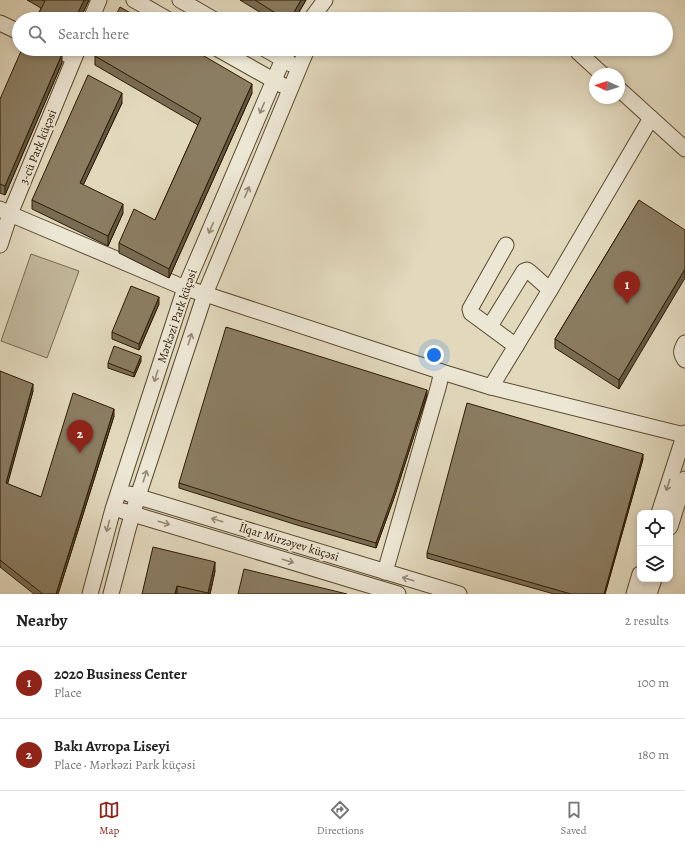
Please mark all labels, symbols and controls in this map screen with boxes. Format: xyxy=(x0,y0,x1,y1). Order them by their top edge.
search box xyxy=(12,12,673,56)
icon: search xyxy=(26,23,48,45)
text: Search here xyxy=(58,24,129,44)
north arrow xyxy=(589,68,625,104)
one-way arrow xyxy=(258,102,265,114)
street label: 3-cü Park küçəsi xyxy=(16,107,60,187)
one-way arrow xyxy=(244,186,252,198)
one-way arrow xyxy=(207,221,214,233)
street label: Mərkəzi Park küçəsi xyxy=(153,267,201,365)
pin: 1 xyxy=(614,271,640,304)
one-way arrow xyxy=(187,333,194,346)
your location xyxy=(424,345,444,365)
one-way arrow xyxy=(152,369,159,382)
pin: 2 xyxy=(67,420,93,453)
one-way arrow xyxy=(142,469,149,482)
one-way arrow xyxy=(664,478,671,491)
map controls xyxy=(637,510,673,582)
button: locate xyxy=(637,510,673,546)
one-way arrow xyxy=(210,516,223,523)
one-way arrow xyxy=(104,519,111,532)
street label: İlqar Mirzəyev küçəsi xyxy=(237,519,341,565)
one-way arrow xyxy=(157,520,170,527)
button: layers xyxy=(637,546,673,582)
one-way arrow xyxy=(281,558,294,565)
one-way arrow xyxy=(402,575,415,582)
text: Nearby xyxy=(16,609,67,632)
text: 2 results xyxy=(625,612,669,629)
text: 2020 Business Center xyxy=(54,664,187,684)
text: 1 xyxy=(27,674,31,691)
text: 100 m xyxy=(637,674,669,691)
text: Place xyxy=(54,684,82,701)
text: Bakı Avropa Liseyi xyxy=(54,736,170,756)
text: 2 xyxy=(26,746,32,763)
text: 180 m xyxy=(638,746,669,763)
text: Place · Mərkəzi Park küçəsi xyxy=(54,756,196,773)
tab: Map xyxy=(98,799,120,838)
tab: Directions xyxy=(317,799,364,838)
tab: Saved xyxy=(561,799,587,838)

